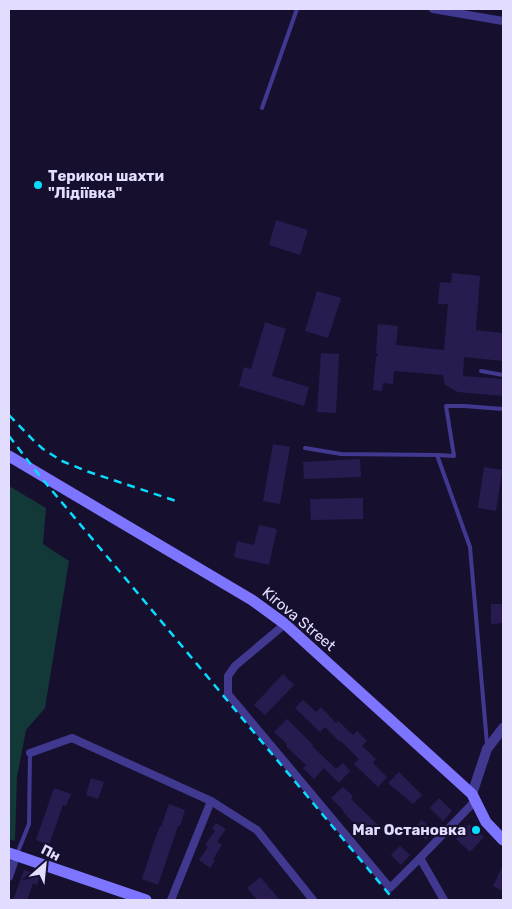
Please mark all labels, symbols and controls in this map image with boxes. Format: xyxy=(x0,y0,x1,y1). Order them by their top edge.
place label: Терикон шахти "Лідіївка" xyxy=(48,167,164,202)
marker: Терикон шахти "Лідіївка" xyxy=(32,179,44,191)
street label: Kirova Street xyxy=(259,583,339,655)
place label: Маг Остановка xyxy=(352,821,466,839)
marker: Маг Остановка xyxy=(470,824,482,836)
north arrow xyxy=(20,839,70,889)
text: Пн xyxy=(38,841,63,865)

